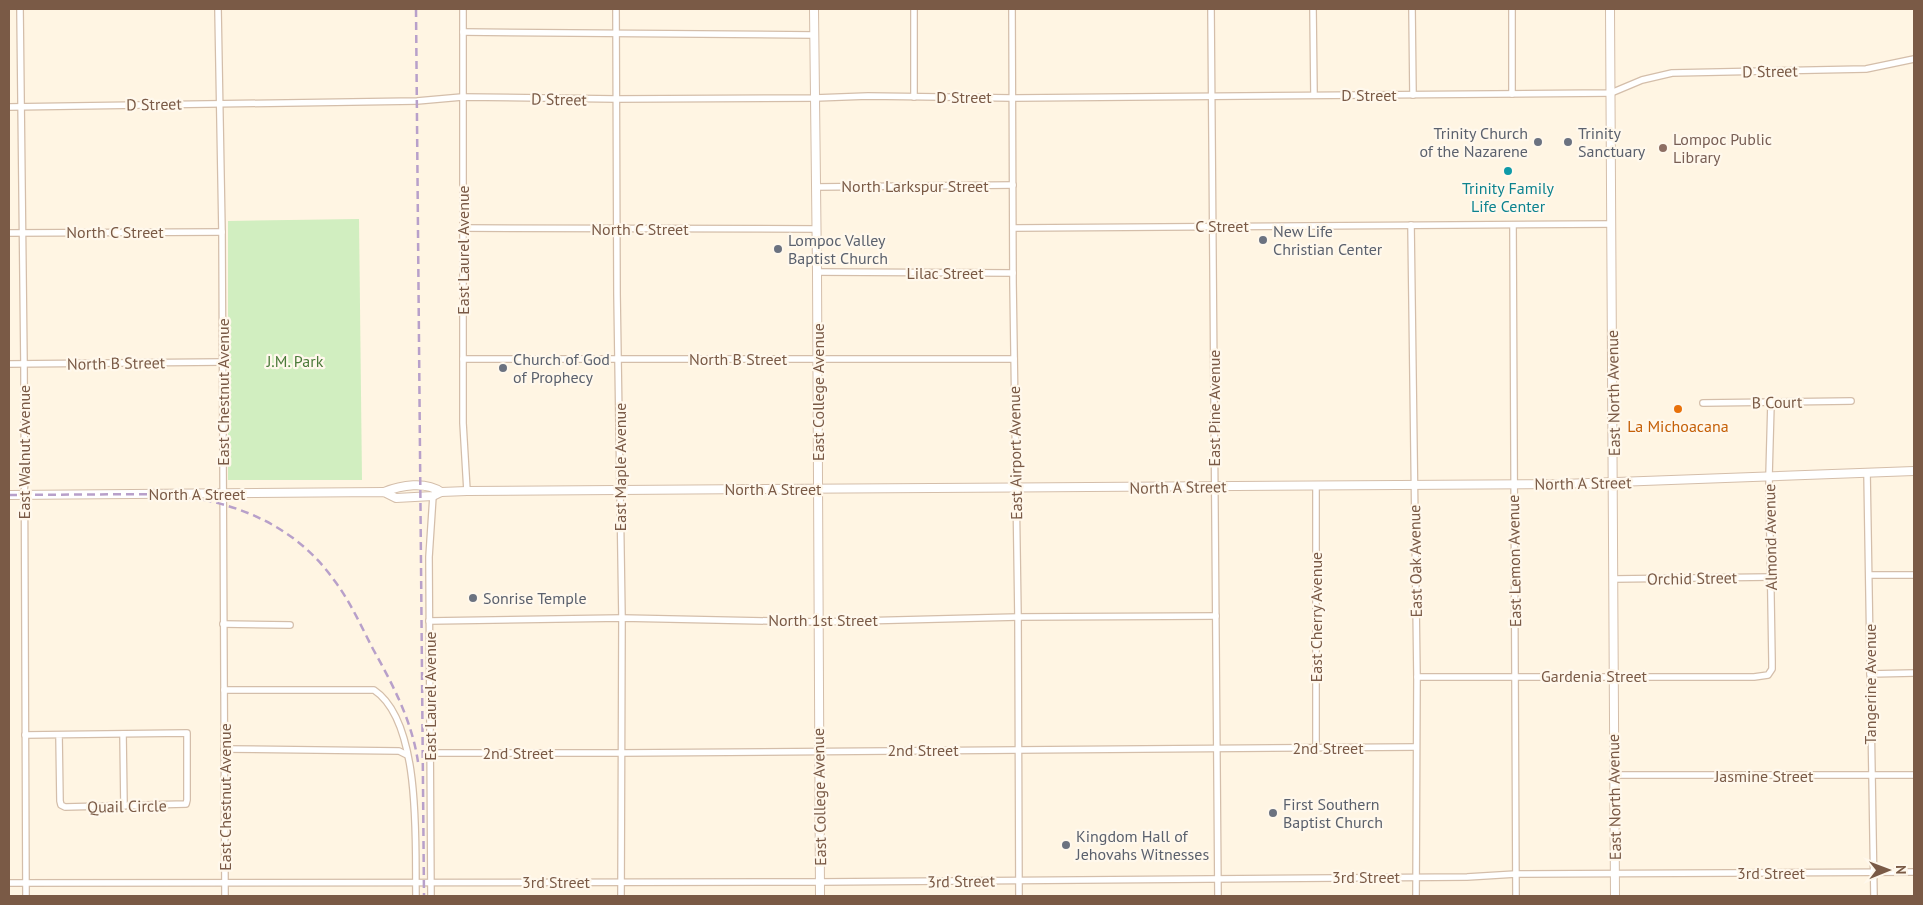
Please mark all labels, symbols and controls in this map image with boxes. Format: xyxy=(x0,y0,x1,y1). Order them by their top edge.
street label: D Street xyxy=(1742,61,1799,81)
street label: D Street xyxy=(1341,85,1397,105)
street label: D Street xyxy=(936,87,992,107)
street label: D Street xyxy=(531,89,588,109)
street label: D Street xyxy=(126,94,183,114)
place label: Trinity Church of the Nazarene xyxy=(1419,123,1528,161)
place label: Trinity Sanctuary xyxy=(1578,123,1646,161)
place label: Lompoc Public Library xyxy=(1673,129,1772,167)
marker: Trinity Church of the Nazarene xyxy=(1532,136,1544,148)
marker: Trinity Sanctuary xyxy=(1562,136,1574,148)
marker: Lompoc Public Library xyxy=(1657,142,1669,154)
marker: Trinity Family Life Center xyxy=(1502,165,1514,177)
street label: North Larkspur Street xyxy=(841,176,989,196)
place label: Trinity Family Life Center xyxy=(1462,178,1555,216)
street label: East Laurel Avenue xyxy=(453,185,473,315)
street label: C Street xyxy=(1195,216,1249,236)
street label: North C Street xyxy=(591,219,689,239)
place label: New Life Christian Center xyxy=(1273,221,1383,259)
street label: North C Street xyxy=(66,222,164,242)
place label: Lompoc Valley Baptist Church xyxy=(788,230,888,268)
marker: New Life Christian Center xyxy=(1257,234,1269,246)
marker: Lompoc Valley Baptist Church xyxy=(772,243,784,255)
street label: Lilac Street xyxy=(906,263,984,283)
street label: East Chestnut Avenue xyxy=(213,318,233,466)
street label: East College Avenue xyxy=(808,323,828,461)
street label: East North Avenue xyxy=(1602,330,1624,456)
place label: Church of God of Prophecy xyxy=(513,349,610,387)
street label: North B Street xyxy=(689,349,788,369)
street label: East Pine Avenue xyxy=(1204,350,1224,466)
park label: J.M. Park xyxy=(266,351,324,371)
street label: North B Street xyxy=(67,352,166,374)
marker: Church of God of Prophecy xyxy=(497,362,509,374)
street label: East Walnut Avenue xyxy=(14,385,34,519)
street label: East Airport Avenue xyxy=(1004,386,1026,520)
street label: B Court xyxy=(1751,392,1803,412)
street label: East Maple Avenue xyxy=(610,403,630,531)
marker: La Michoacana xyxy=(1672,403,1684,415)
place label: La Michoacana xyxy=(1627,416,1729,436)
street label: North A Street xyxy=(1534,472,1632,494)
street label: North A Street xyxy=(1129,476,1227,498)
street label: North A Street xyxy=(724,479,822,499)
street label: Almond Avenue xyxy=(1759,483,1781,591)
street label: North A Street xyxy=(148,484,246,504)
street label: East Lemon Avenue xyxy=(1503,495,1525,627)
street label: East Oak Avenue xyxy=(1404,504,1426,618)
street label: East Cherry Avenue xyxy=(1306,552,1326,682)
street label: Orchid Street xyxy=(1647,567,1738,589)
place label: Sonrise Temple xyxy=(483,588,587,608)
marker: Sonrise Temple xyxy=(467,592,479,604)
street label: North 1st Street xyxy=(768,610,878,630)
street label: Tangerine Avenue xyxy=(1860,624,1880,744)
street label: East Laurel Avenue xyxy=(420,631,440,761)
street label: Gardenia Street xyxy=(1541,666,1648,686)
street label: East Chestnut Avenue xyxy=(215,723,235,871)
street label: East College Avenue xyxy=(808,728,830,866)
street label: East North Avenue xyxy=(1603,734,1625,860)
street label: 2nd Street xyxy=(1292,738,1364,758)
street label: 2nd Street xyxy=(887,740,959,760)
street label: 2nd Street xyxy=(482,743,554,763)
street label: Jasmine Street xyxy=(1714,766,1814,786)
place label: First Southern Baptist Church xyxy=(1283,794,1383,832)
street label: Quail Circle xyxy=(87,795,167,817)
marker: First Southern Baptist Church xyxy=(1267,807,1279,819)
place label: Kingdom Hall of Jehovahs Witnesses xyxy=(1075,826,1209,864)
marker: Kingdom Hall of Jehovahs Witnesses xyxy=(1060,839,1072,851)
north arrow xyxy=(1863,845,1913,895)
street label: 3rd Street xyxy=(1737,863,1806,883)
text: N xyxy=(1892,865,1910,875)
street label: 3rd Street xyxy=(1332,867,1401,887)
street label: 3rd Street xyxy=(927,870,996,892)
street label: 3rd Street xyxy=(522,872,591,892)

